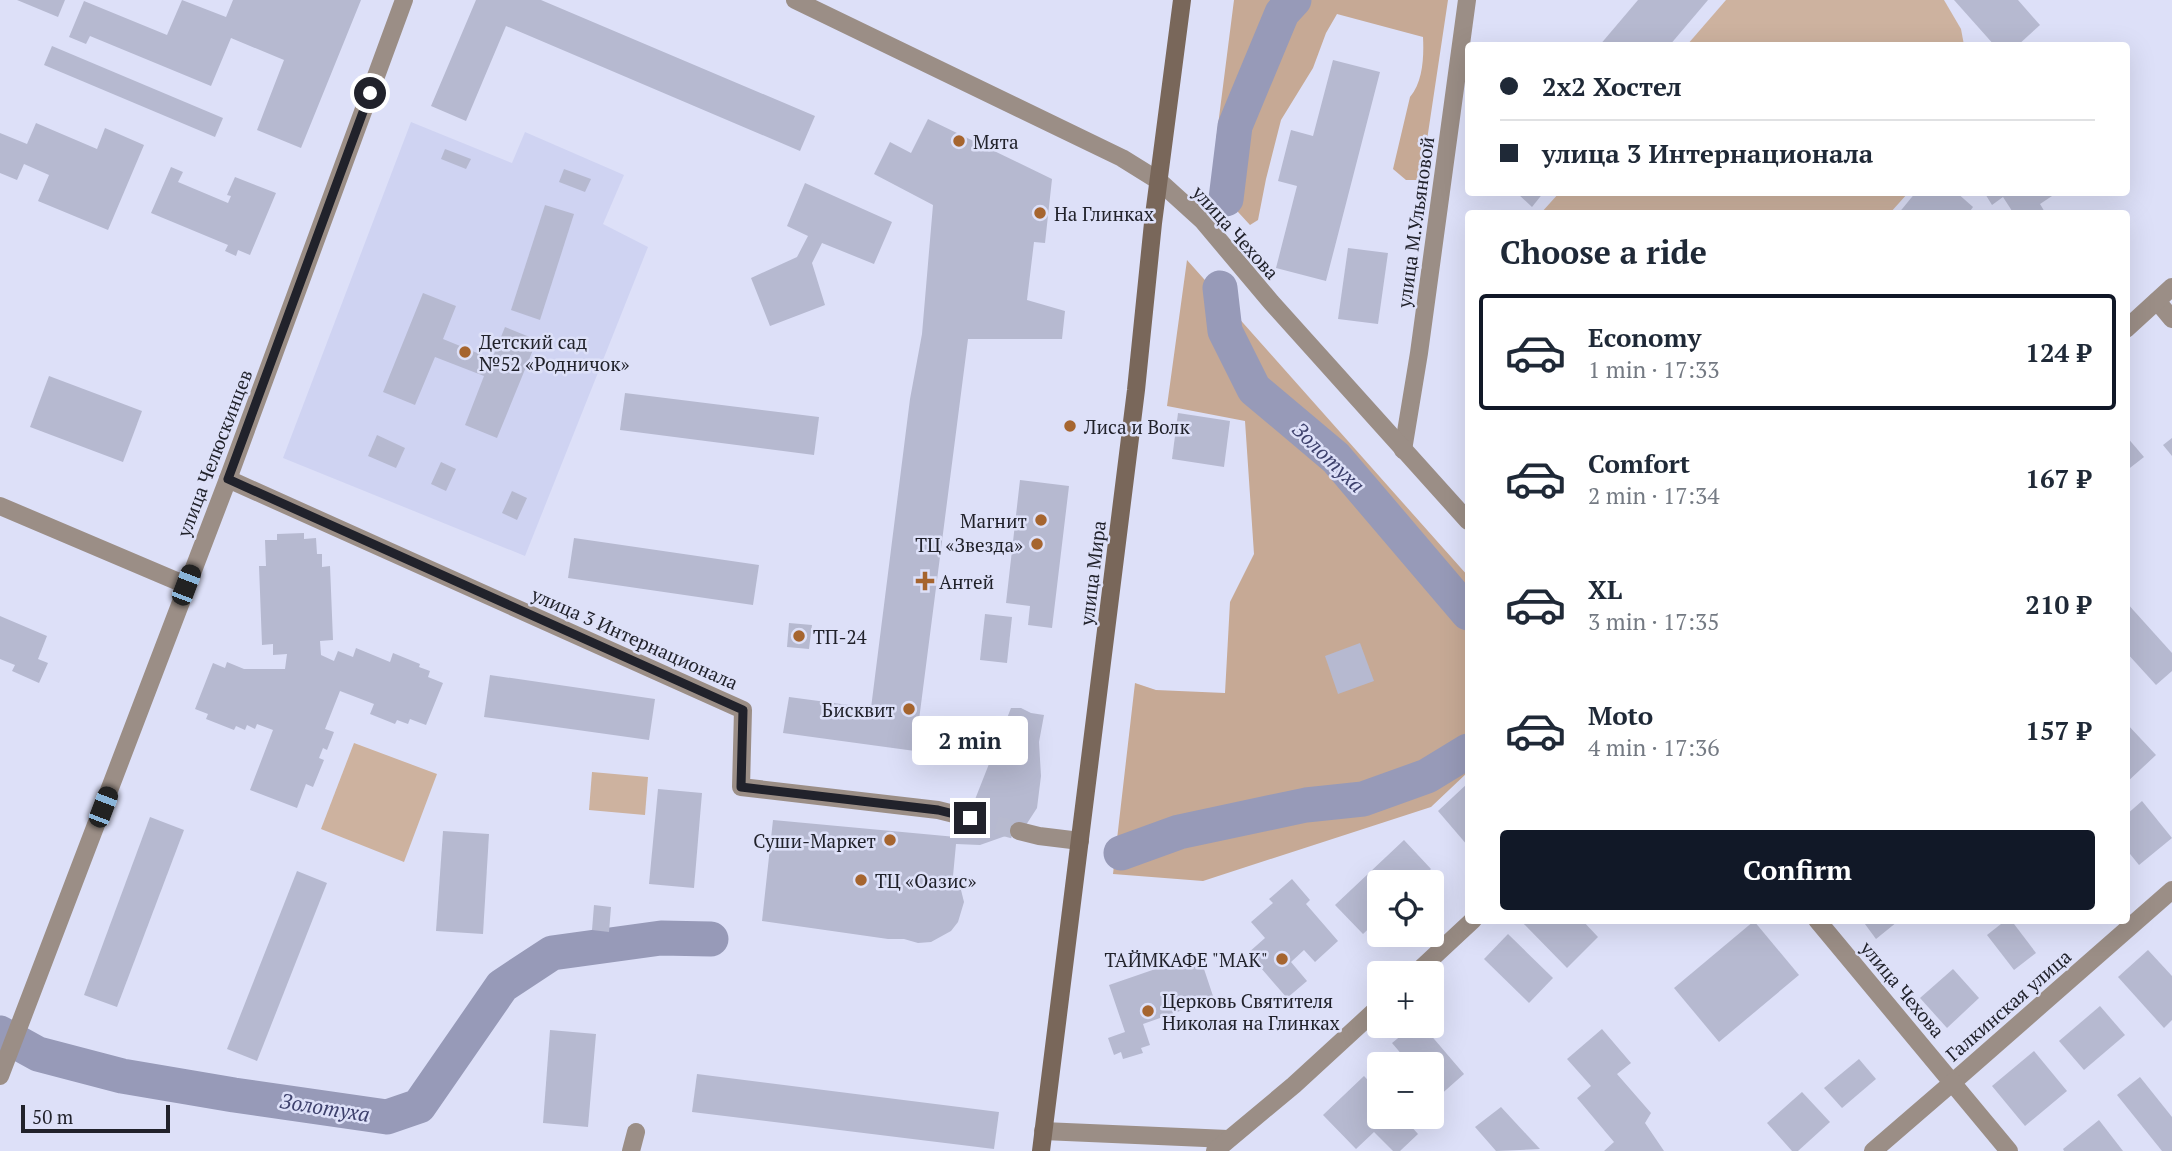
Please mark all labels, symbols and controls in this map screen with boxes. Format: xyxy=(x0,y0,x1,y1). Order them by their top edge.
text: 2x2 Хостел xyxy=(1542,69,1682,103)
route start xyxy=(354,77,386,109)
place label: Мята xyxy=(973,129,1019,154)
marker: Мята xyxy=(951,133,967,149)
street label: улица М.Ульяновой xyxy=(1390,135,1439,310)
text: улица 3 Интернационала xyxy=(1542,136,1873,170)
street label: улица Чехова xyxy=(1187,179,1285,285)
place label: На Глинках xyxy=(1054,201,1154,226)
marker: На Глинках xyxy=(1032,205,1048,221)
text: Choose a ride xyxy=(1500,231,1707,273)
text: Economy xyxy=(1588,320,1701,354)
icon: car xyxy=(1504,321,1567,384)
place label: Детский сад №52 «Родничок» xyxy=(479,329,630,376)
text: 124 ₽ xyxy=(2025,335,2091,369)
marker: Детский сад №52 «Родничок» xyxy=(457,344,473,360)
text: 1 min · 17:33 xyxy=(1588,354,1720,385)
street label: улица Челюскинцев xyxy=(170,366,257,541)
place label: Лиса и Волк xyxy=(1083,414,1190,439)
water label: Золотуха xyxy=(1287,416,1371,498)
marker: Лиса и Волк xyxy=(1062,418,1078,434)
text: Comfort xyxy=(1588,446,1690,480)
icon: car xyxy=(1504,447,1567,510)
text: 167 ₽ xyxy=(2025,461,2091,495)
text: 2 min · 17:34 xyxy=(1588,480,1720,511)
place label: Магнит xyxy=(960,508,1027,533)
marker: Магнит xyxy=(1033,512,1049,528)
street label: улица Мира xyxy=(1073,519,1111,628)
place label: ТЦ «Звезда» xyxy=(915,532,1023,557)
marker: ТЦ «Звезда» xyxy=(1029,536,1045,552)
car xyxy=(169,562,204,608)
place label: Антей xyxy=(939,569,994,594)
text: XL xyxy=(1588,572,1622,606)
marker: Антей xyxy=(917,573,933,589)
icon: car xyxy=(1504,573,1567,636)
street label: улица 3 Интернационала xyxy=(527,581,742,695)
text: 210 ₽ xyxy=(2025,587,2091,621)
text: 3 min · 17:35 xyxy=(1588,606,1720,637)
place label: ТП-24 xyxy=(813,624,868,649)
marker: ТП-24 xyxy=(791,628,807,644)
place label: Бисквит xyxy=(822,697,895,722)
text: Moto xyxy=(1588,698,1653,732)
icon: car xyxy=(1504,699,1567,762)
marker: Бисквит xyxy=(901,701,917,717)
text: 157 ₽ xyxy=(2025,713,2091,747)
callout: 2 min xyxy=(912,716,1028,766)
text: 2 min xyxy=(939,725,1001,756)
text: 4 min · 17:36 xyxy=(1588,732,1720,763)
car xyxy=(86,784,121,830)
route end xyxy=(954,802,986,834)
place label: Суши-Маркет xyxy=(753,828,876,853)
button: Confirm xyxy=(1500,830,2095,910)
marker: Суши-Маркет xyxy=(882,832,898,848)
place label: ТЦ «Оазис» xyxy=(875,868,976,893)
map controls xyxy=(1367,870,1444,1129)
button: locate xyxy=(1367,870,1444,947)
marker: ТЦ «Оазис» xyxy=(853,872,869,888)
street label: улица Чехова xyxy=(1855,935,1951,1043)
street label: Галкинская улица xyxy=(1940,943,2076,1066)
place label: ТАЙМКАФЕ "МАК" xyxy=(1104,947,1268,972)
marker: ТАЙМКАФЕ "МАК" xyxy=(1274,951,1290,967)
button: + xyxy=(1367,961,1444,1038)
place label: Церковь Святителя Николая на Глинках xyxy=(1162,988,1340,1035)
marker: Церковь Святителя Николая на Глинках xyxy=(1140,1003,1156,1019)
button: − xyxy=(1367,1052,1444,1129)
water label: Золотуха xyxy=(278,1086,372,1128)
scale bar xyxy=(21,1102,170,1134)
text: 50 m xyxy=(32,1104,73,1129)

